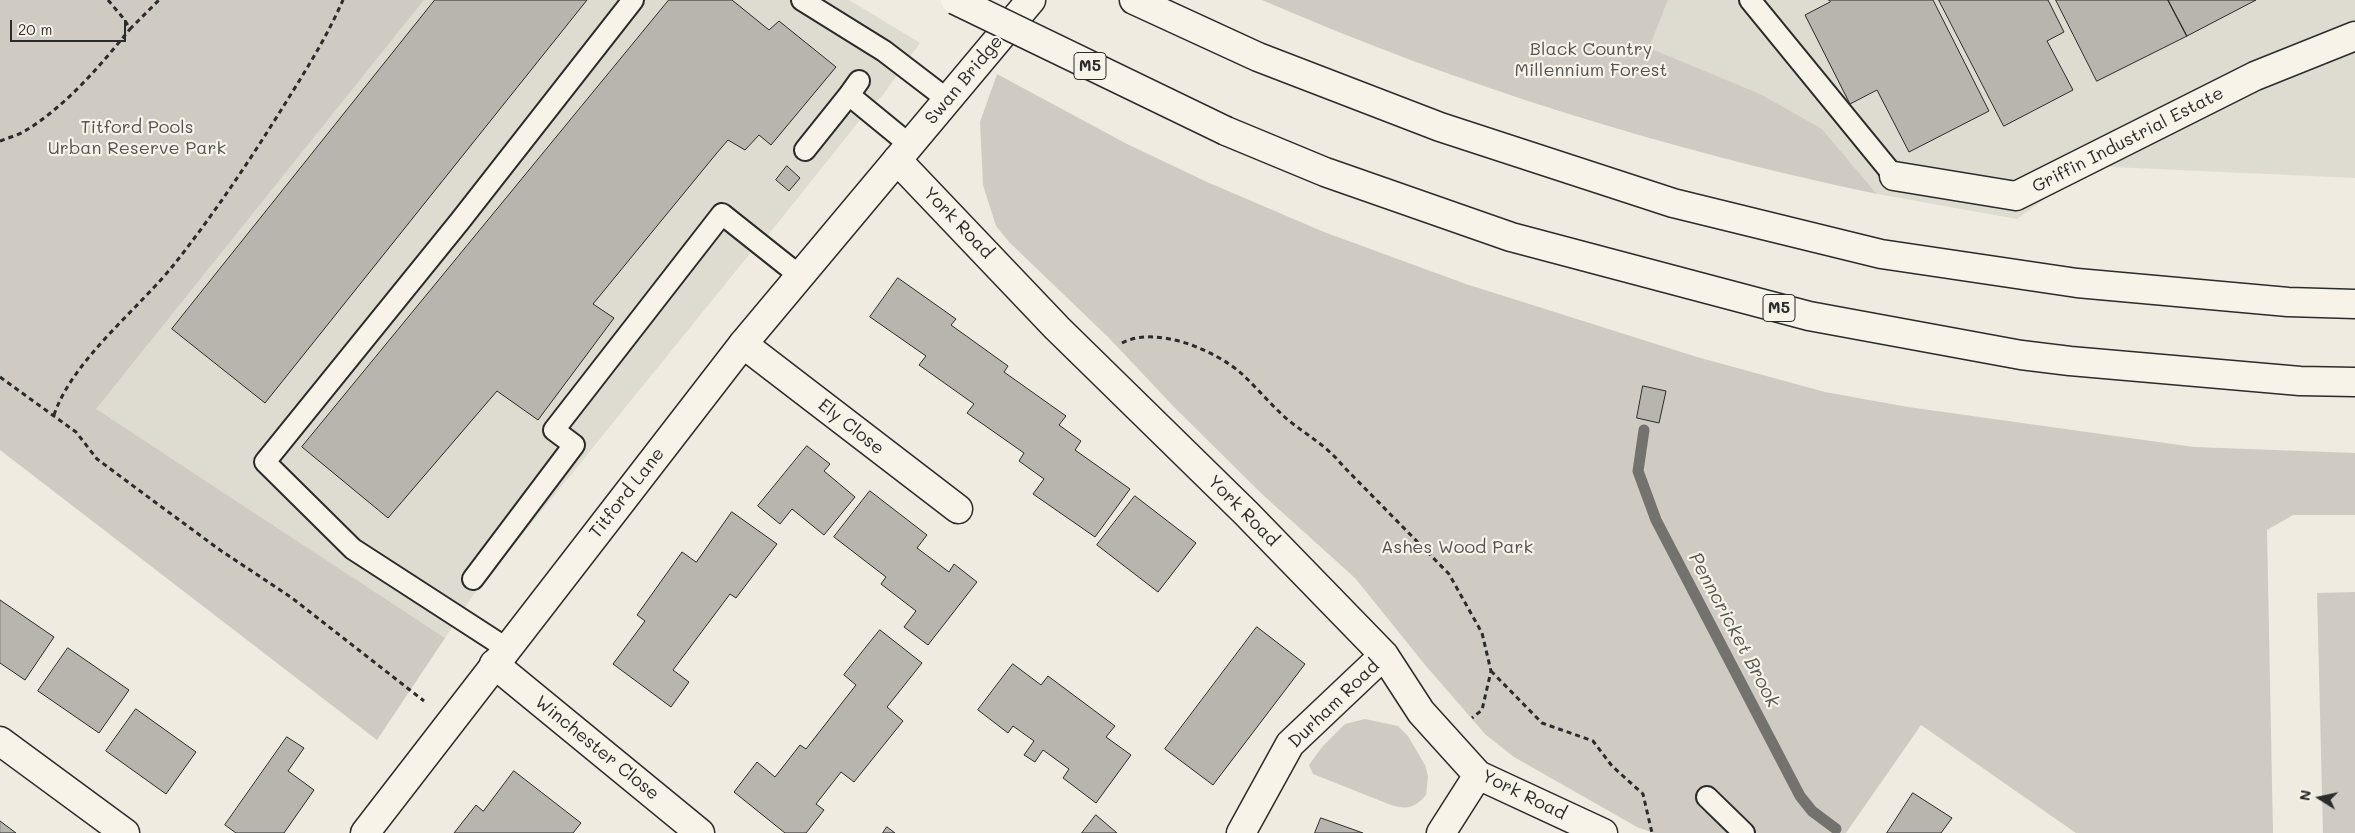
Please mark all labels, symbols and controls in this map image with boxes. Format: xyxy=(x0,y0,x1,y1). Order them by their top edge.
scale bar xyxy=(12,10,129,42)
text: 20 m xyxy=(18,19,52,39)
street label: Swan Bridge xyxy=(920,31,1008,129)
park label: Black Country Millennium Forest xyxy=(1514,38,1668,80)
road number: M5 xyxy=(1074,52,1106,80)
street label: Griffin Industrial Estate xyxy=(2029,82,2227,198)
park label: Titford Pools Urban Reserve Park xyxy=(48,116,226,158)
street label: York Road xyxy=(918,183,998,263)
road number: M5 xyxy=(1763,294,1795,322)
street label: Ely Close xyxy=(814,395,888,459)
street label: Titford Lane xyxy=(585,443,669,543)
street label: York Road xyxy=(1203,471,1283,551)
park label: Ashes Wood Park xyxy=(1381,536,1533,558)
water label: Penncricket Brook xyxy=(1683,549,1785,711)
street label: Durham Road xyxy=(1284,655,1384,753)
street label: Winchester Close xyxy=(530,691,664,805)
street label: York Road xyxy=(1478,765,1570,825)
north arrow xyxy=(2295,773,2345,823)
text: N xyxy=(2294,788,2315,802)

